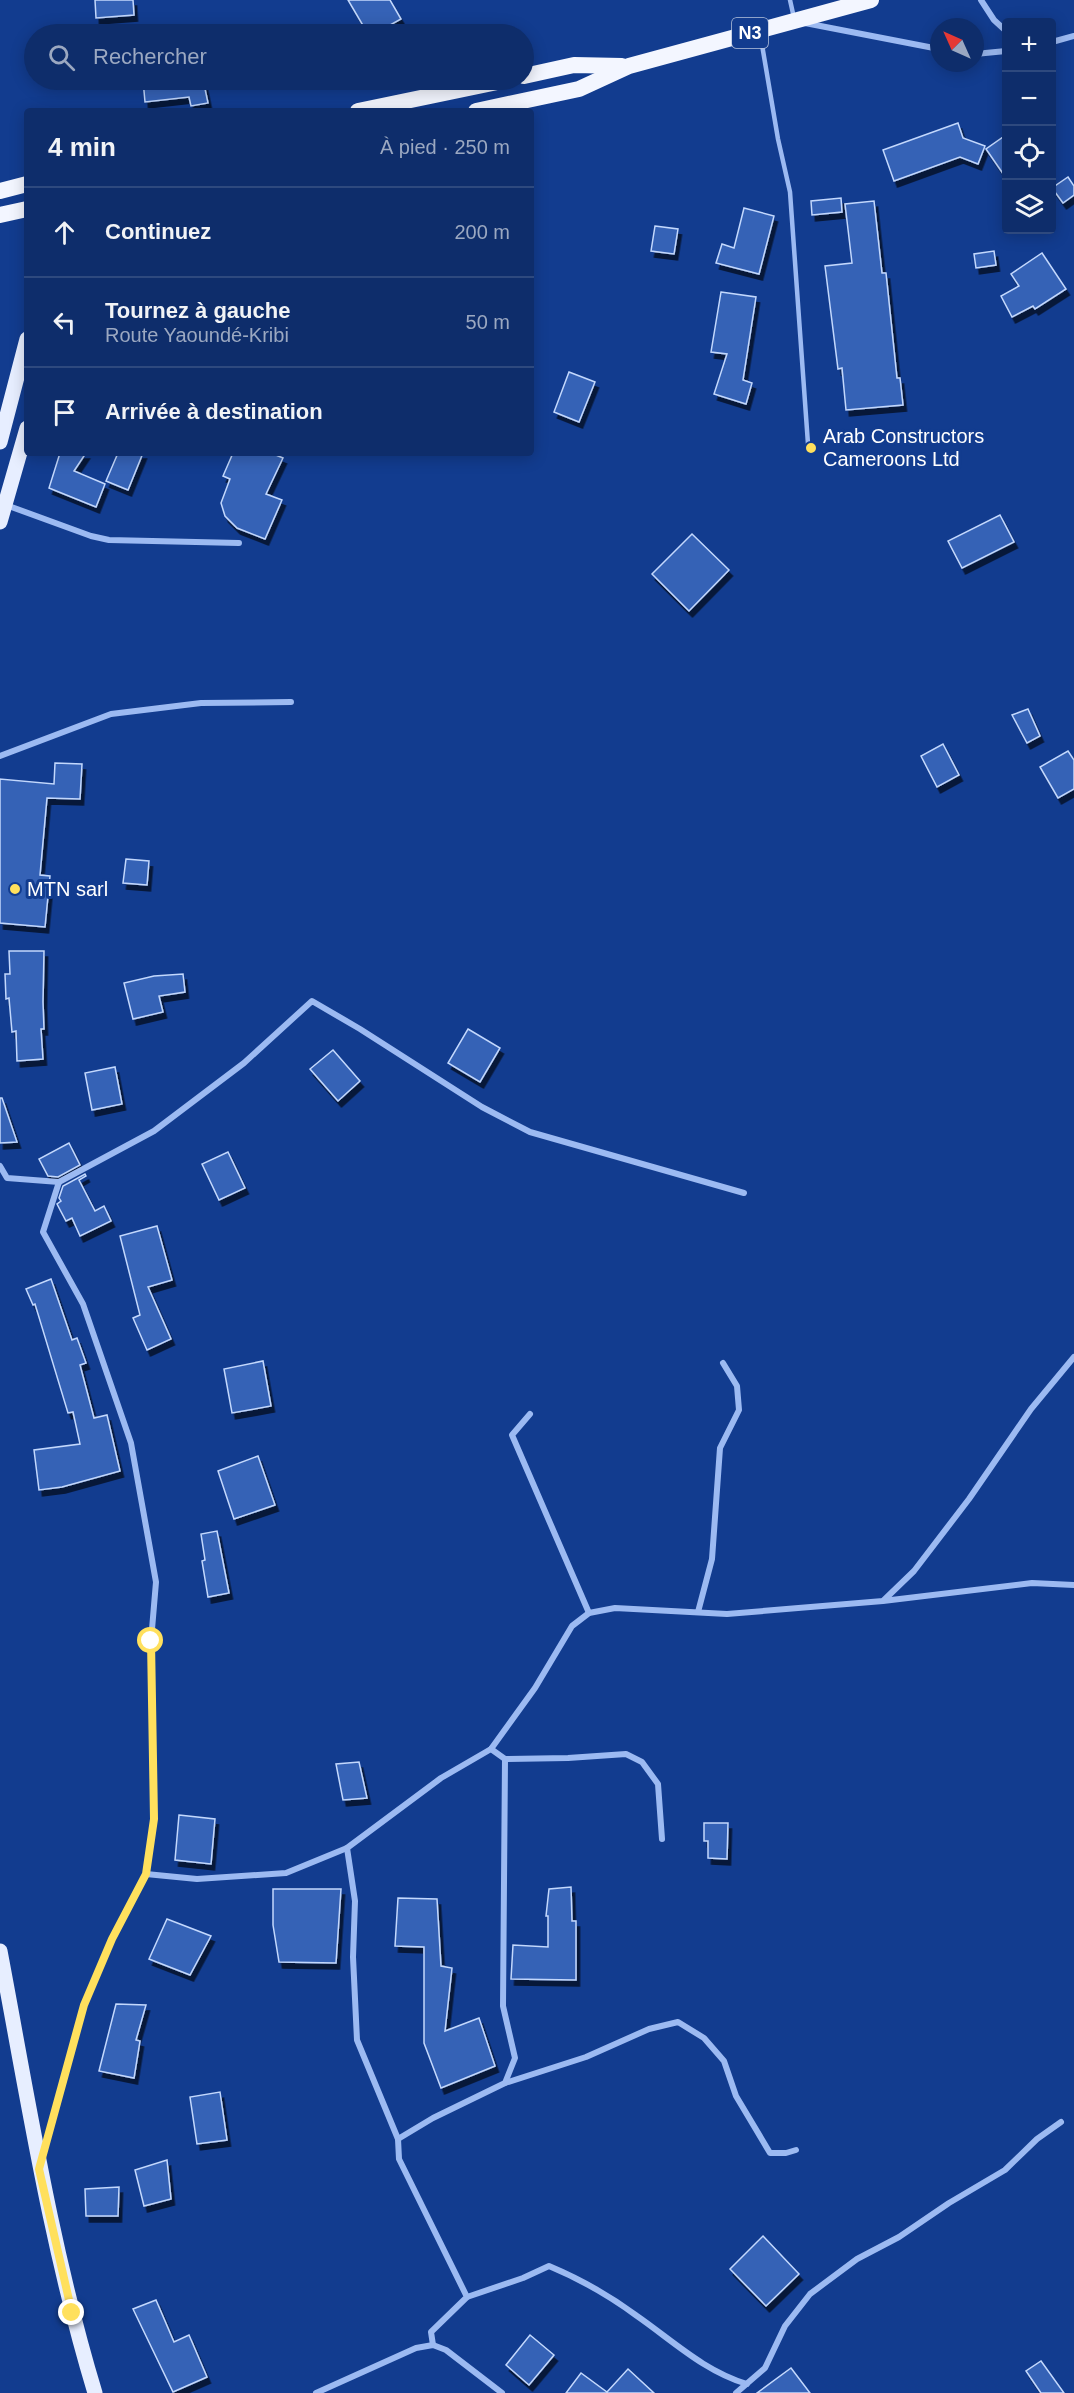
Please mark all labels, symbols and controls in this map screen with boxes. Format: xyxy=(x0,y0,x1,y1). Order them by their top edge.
road number: N3 xyxy=(732,18,768,48)
north arrow xyxy=(930,18,984,72)
map controls xyxy=(1002,18,1056,234)
button: + xyxy=(1002,18,1056,72)
search box xyxy=(24,24,534,90)
icon: search xyxy=(45,41,78,74)
text: Rechercher xyxy=(93,44,207,69)
button: − xyxy=(1002,72,1056,126)
button: locate xyxy=(1002,126,1056,180)
text: 4 min xyxy=(48,132,116,162)
text: À pied · 250 m xyxy=(380,136,510,158)
button: layers xyxy=(1002,180,1056,234)
icon: ahead xyxy=(48,216,81,249)
text: Continuez xyxy=(105,219,211,244)
text: 200 m xyxy=(454,221,510,243)
text: Tournez à gauche xyxy=(105,298,290,323)
icon: left xyxy=(48,306,81,339)
text: 50 m xyxy=(466,311,510,333)
text: Route Yaoundé-Kribi xyxy=(105,324,289,346)
icon: arrive xyxy=(48,396,81,429)
text: Arrivée à destination xyxy=(105,399,323,424)
place label: Arab Constructors Cameroons Ltd xyxy=(823,425,984,470)
marker: Arab Constructors Cameroons Ltd xyxy=(804,441,818,455)
place label: MTN sarl xyxy=(27,878,108,900)
marker: MTN sarl xyxy=(8,882,22,896)
route start xyxy=(137,1627,163,1653)
route end xyxy=(58,2299,84,2325)

